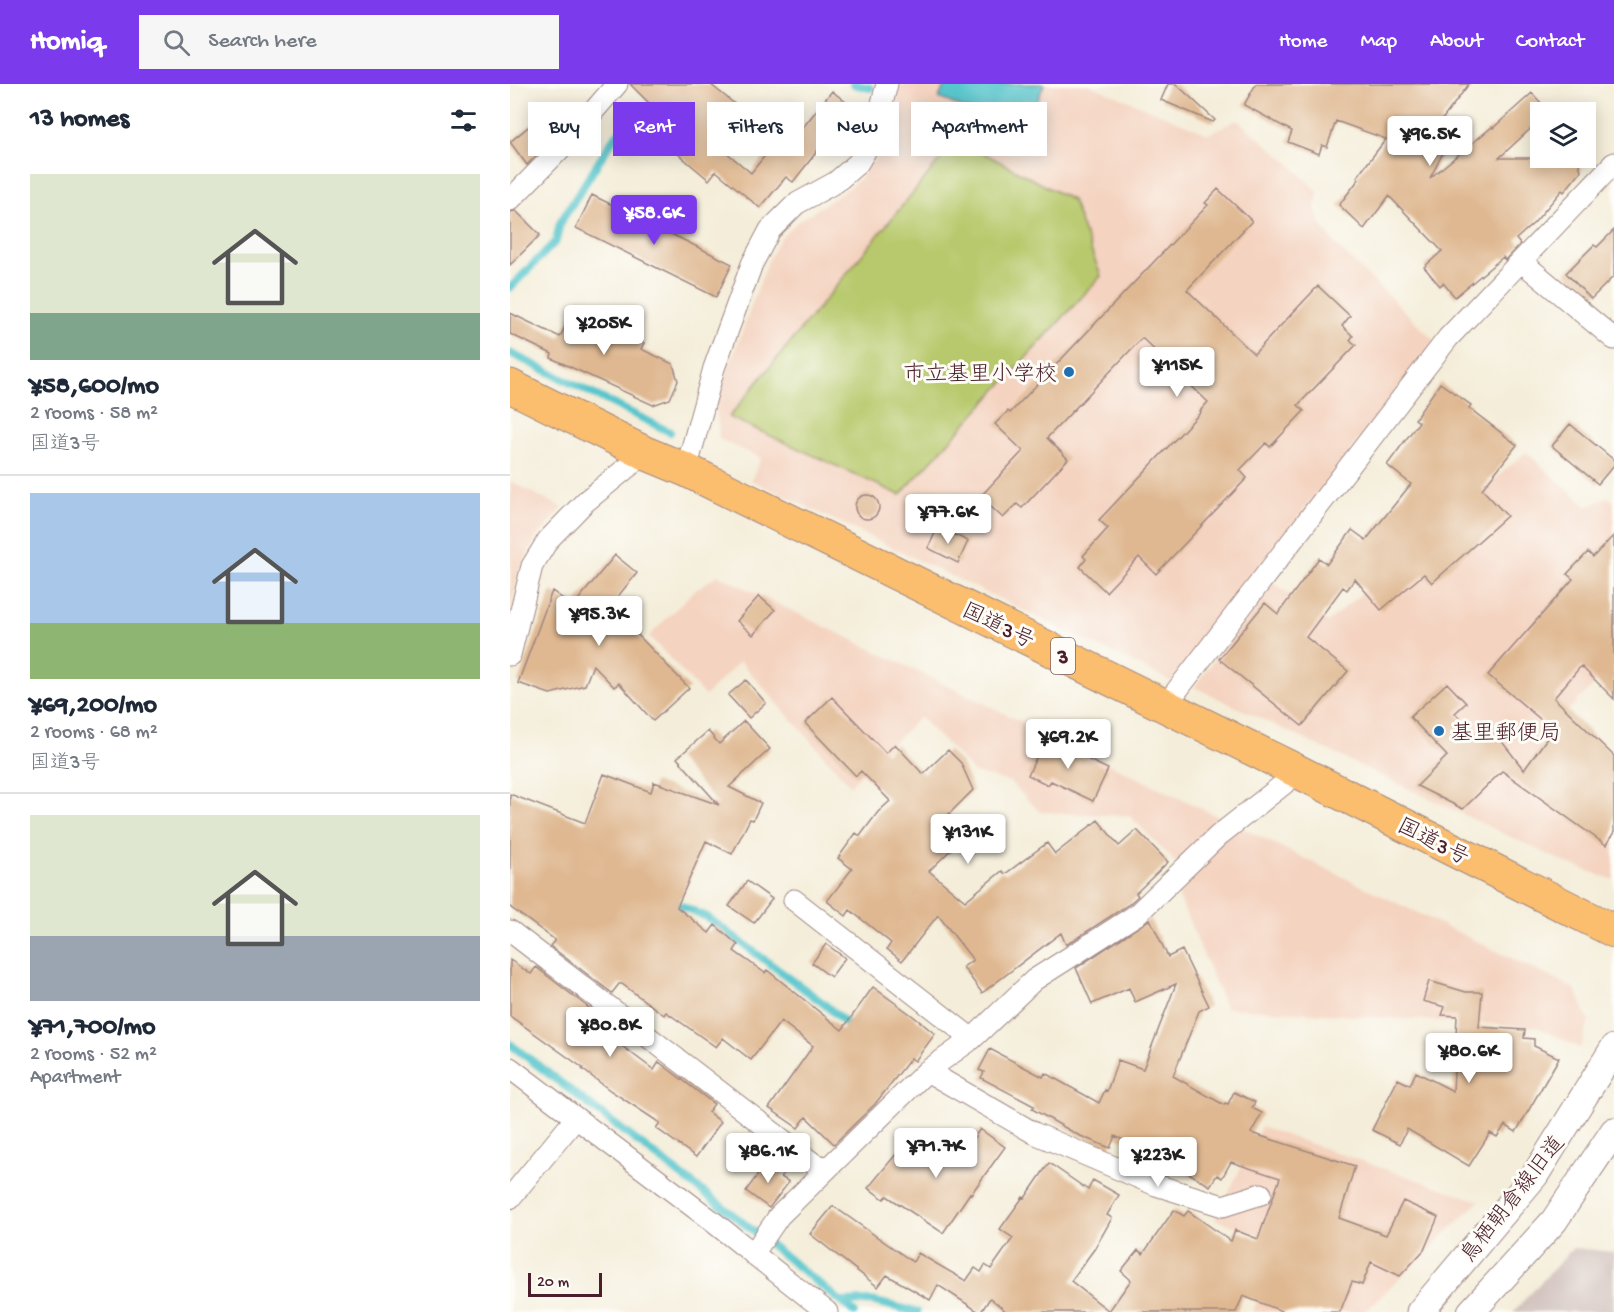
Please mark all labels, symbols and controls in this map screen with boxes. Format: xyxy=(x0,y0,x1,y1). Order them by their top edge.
search box xyxy=(139,15,559,69)
text: Homiq xyxy=(30,26,103,59)
icon: search xyxy=(160,26,193,59)
text: Search here xyxy=(208,29,317,55)
text: Home xyxy=(1279,30,1327,55)
text: Map xyxy=(1360,30,1397,55)
text: About xyxy=(1430,30,1483,55)
text: Contact xyxy=(1516,30,1584,55)
chip: Buy xyxy=(528,102,601,156)
chip: Rent xyxy=(613,102,695,156)
chip: Filters xyxy=(707,102,804,156)
chip: New xyxy=(816,102,899,156)
chip: Apartment xyxy=(911,102,1047,156)
map controls xyxy=(1530,102,1596,168)
button: layers xyxy=(1530,102,1596,168)
icon: filters xyxy=(447,104,480,137)
text: 13 homes xyxy=(30,105,129,136)
pin: ¥96.5K xyxy=(1381,116,1479,167)
text: ¥96.5K xyxy=(1401,124,1459,147)
pin: ¥58.6K xyxy=(605,195,703,246)
text: ¥58.6K xyxy=(625,203,683,226)
icon: home xyxy=(201,213,309,321)
pin: ¥205K xyxy=(562,305,646,356)
text: ¥205K xyxy=(578,313,630,336)
pin: ¥115K xyxy=(1135,347,1219,398)
text: ¥115K xyxy=(1154,355,1200,378)
place label: 市立基里小学校 xyxy=(903,362,1057,389)
marker: 市立基里小学校 xyxy=(1062,365,1076,379)
text: ¥58,600/mo xyxy=(30,372,159,403)
text: 2 rooms · 58 m² xyxy=(30,403,158,426)
text: 国道3号 xyxy=(30,434,100,457)
pin: ¥77.6K xyxy=(899,494,997,545)
text: ¥77.6K xyxy=(919,502,977,525)
icon: home xyxy=(201,532,309,640)
pin: ¥95.3K xyxy=(550,596,648,647)
street label: 国道3号 xyxy=(957,598,1038,656)
text: ¥95.3K xyxy=(570,604,628,627)
road number: 3 xyxy=(1051,638,1075,674)
text: ¥69,200/mo xyxy=(30,691,157,722)
pin: ¥69.2K xyxy=(1019,719,1117,770)
place label: 基里郵便局 xyxy=(1451,721,1561,748)
text: 2 rooms · 68 m² xyxy=(30,722,158,745)
marker: 基里郵便局 xyxy=(1432,724,1446,738)
text: ¥69.2K xyxy=(1040,727,1096,750)
text: 国道3号 xyxy=(30,753,100,776)
pin: ¥131K xyxy=(926,814,1010,865)
street label: 国道3号 xyxy=(1392,814,1473,873)
text: ¥131K xyxy=(945,822,991,845)
icon: home xyxy=(201,854,309,962)
pin: ¥80.8K xyxy=(561,1007,659,1058)
text: ¥71,700/mo xyxy=(30,1013,156,1044)
text: ¥80.8K xyxy=(580,1015,640,1038)
pin: ¥80.6K xyxy=(1420,1033,1518,1084)
text: ¥80.6K xyxy=(1439,1041,1499,1064)
text: 2 rooms · 52 m² xyxy=(30,1044,157,1067)
text: Apartment xyxy=(30,1067,120,1090)
pin: ¥71.7K xyxy=(887,1128,985,1179)
street label: 鳥栖朝倉線旧道 xyxy=(1455,1131,1572,1269)
pin: ¥86.1K xyxy=(719,1133,817,1184)
text: ¥71.7K xyxy=(908,1136,964,1159)
pin: ¥223K xyxy=(1116,1137,1200,1188)
text: ¥86.1K xyxy=(740,1141,796,1164)
text: ¥223K xyxy=(1133,1145,1183,1168)
scale bar xyxy=(528,1270,602,1298)
text: 20 m xyxy=(537,1274,569,1293)

